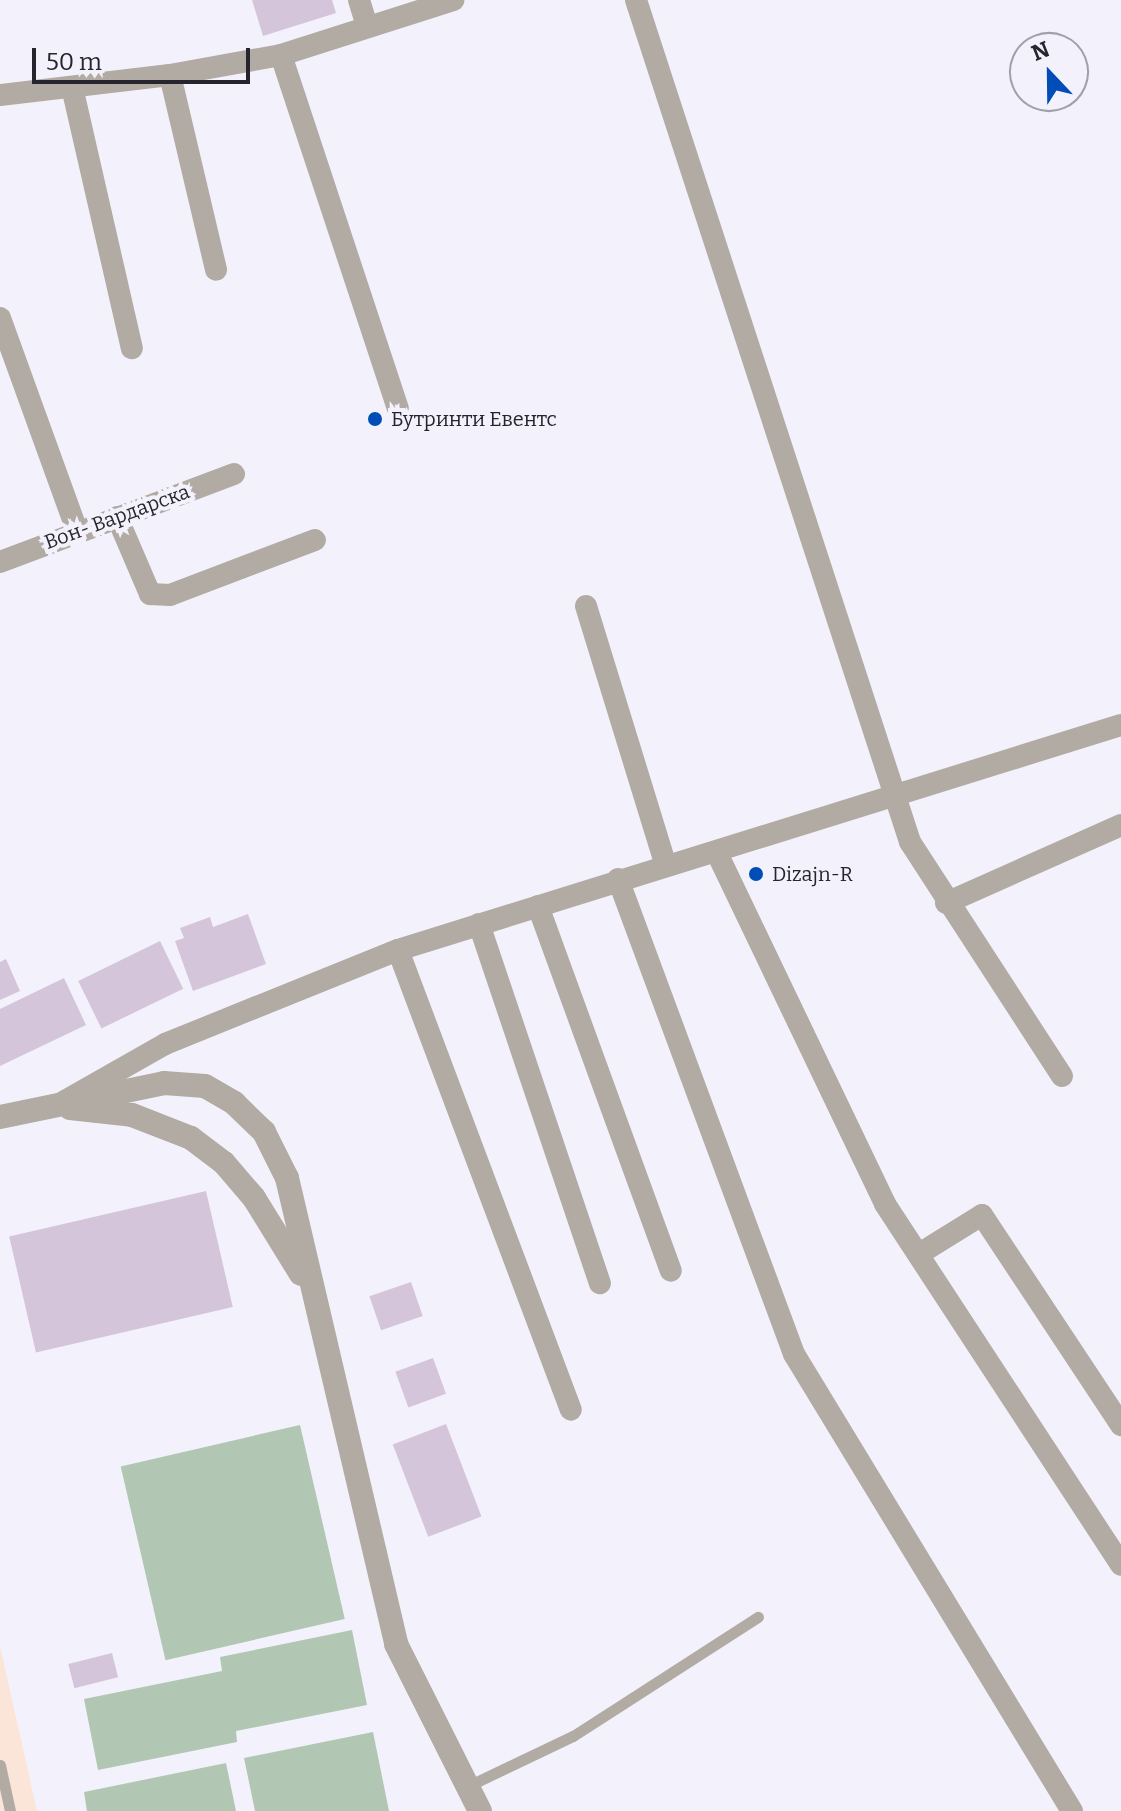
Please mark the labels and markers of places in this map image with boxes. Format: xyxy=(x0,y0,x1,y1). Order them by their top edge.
place label: Бутринти Евентс xyxy=(391,407,557,431)
marker: Бутринти Евентс xyxy=(366,410,384,428)
place label: Dizajn-R xyxy=(772,862,853,886)
marker: Dizajn-R xyxy=(747,865,765,883)

